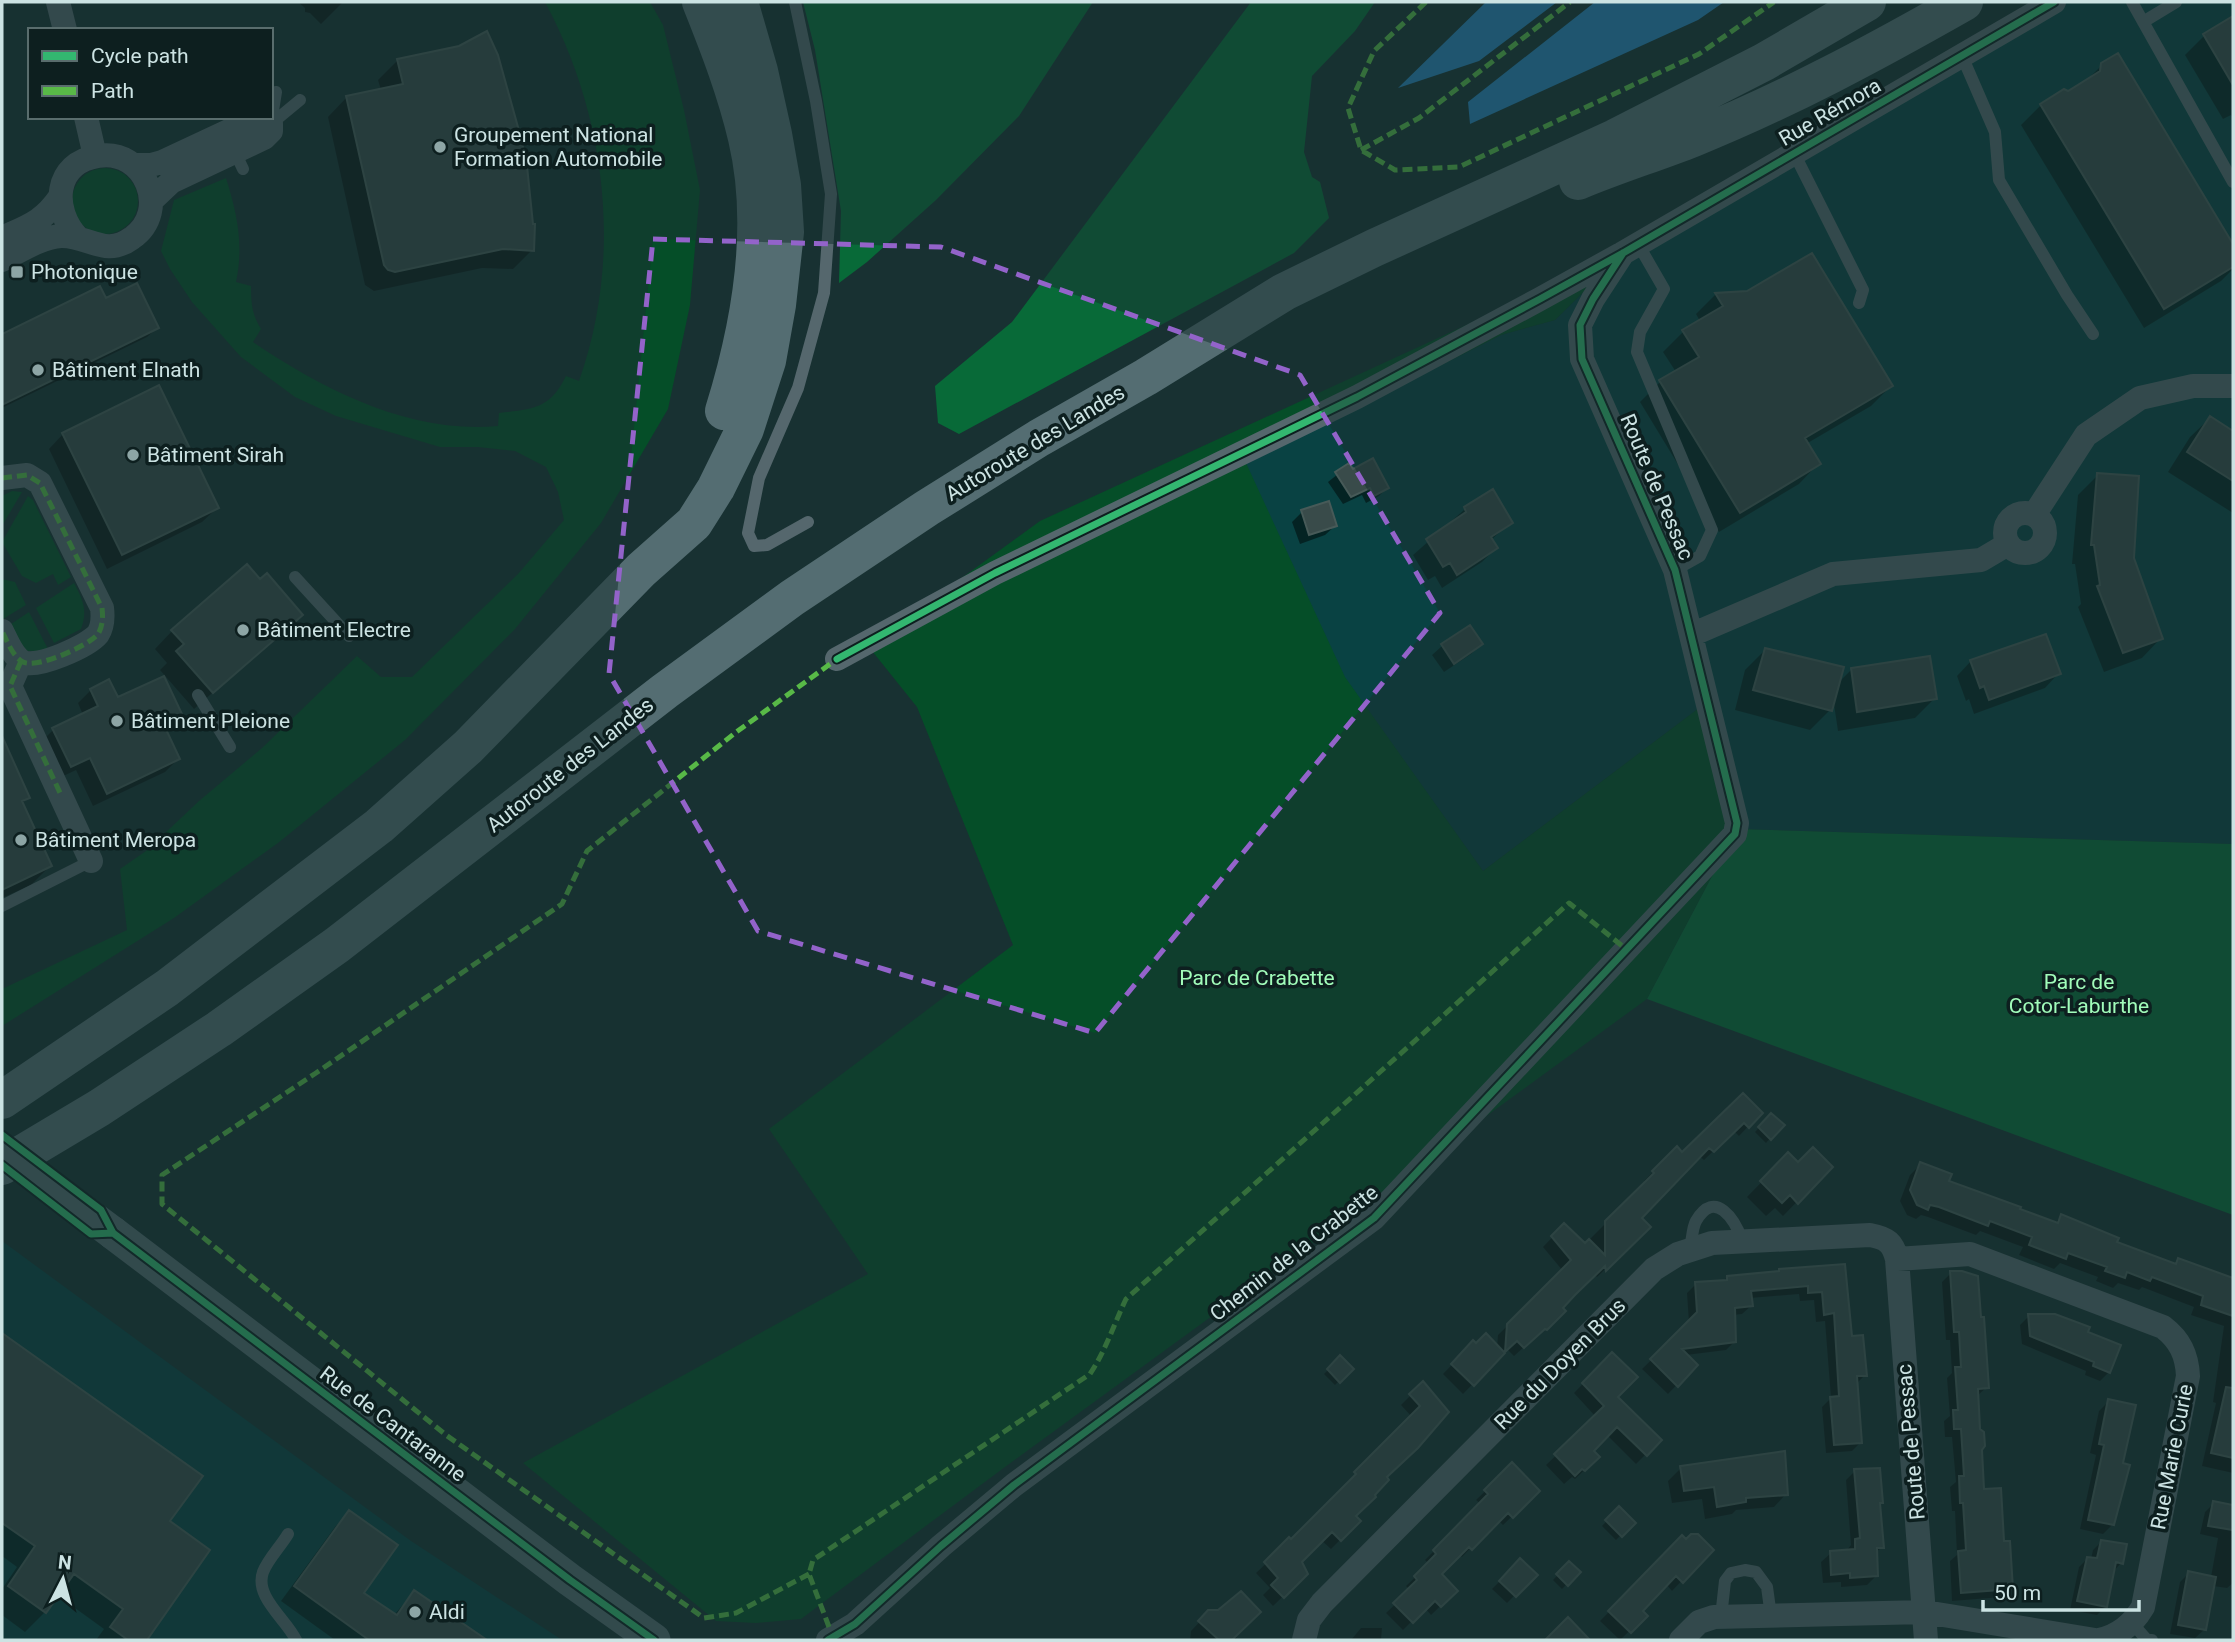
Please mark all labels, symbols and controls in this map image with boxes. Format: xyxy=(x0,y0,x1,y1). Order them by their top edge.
legend xyxy=(28,28,273,119)
text: Cycle path xyxy=(91,44,189,68)
street label: Rue Rémora xyxy=(1775,73,1885,151)
text: Path xyxy=(91,79,134,103)
place label: Groupement National Formation Automobile xyxy=(454,123,662,171)
marker: Groupement National Formation Automobile xyxy=(432,139,448,155)
place label: Photonique xyxy=(31,260,138,284)
marker: Photonique xyxy=(9,264,25,280)
place label: Bâtiment Elnath xyxy=(52,358,200,382)
marker: Bâtiment Elnath xyxy=(30,362,46,378)
street label: Autoroute des Landes xyxy=(941,380,1129,506)
street label: Route de Pessac xyxy=(1615,410,1699,564)
place label: Bâtiment Sirah xyxy=(147,443,284,467)
marker: Bâtiment Sirah xyxy=(125,447,141,463)
place label: Bâtiment Electre xyxy=(257,618,411,642)
marker: Bâtiment Electre xyxy=(235,622,251,638)
street label: Autoroute des Landes xyxy=(482,693,658,837)
place label: Bâtiment Pleione xyxy=(131,709,290,733)
marker: Bâtiment Pleione xyxy=(109,713,125,729)
place label: Bâtiment Meropa xyxy=(35,828,196,852)
marker: Bâtiment Meropa xyxy=(13,832,29,848)
park label: Parc de Crabette xyxy=(1179,966,1335,990)
park label: Parc de Cotor-Laburthe xyxy=(2009,970,2149,1018)
street label: Chemin de la Crabette xyxy=(1205,1180,1383,1326)
street label: Rue du Doyen Brus xyxy=(1489,1293,1631,1435)
street label: Rue de Cantaranne xyxy=(315,1361,471,1487)
street label: Route de Pessac xyxy=(1892,1363,1930,1521)
street label: Rue Marie Curie xyxy=(2146,1382,2198,1532)
north arrow xyxy=(28,1544,98,1614)
text: N xyxy=(57,1550,73,1575)
scale bar xyxy=(1983,1568,2139,1612)
text: 50 m xyxy=(1994,1581,2041,1605)
place label: Aldi xyxy=(429,1600,465,1624)
marker: Aldi xyxy=(407,1604,423,1620)

